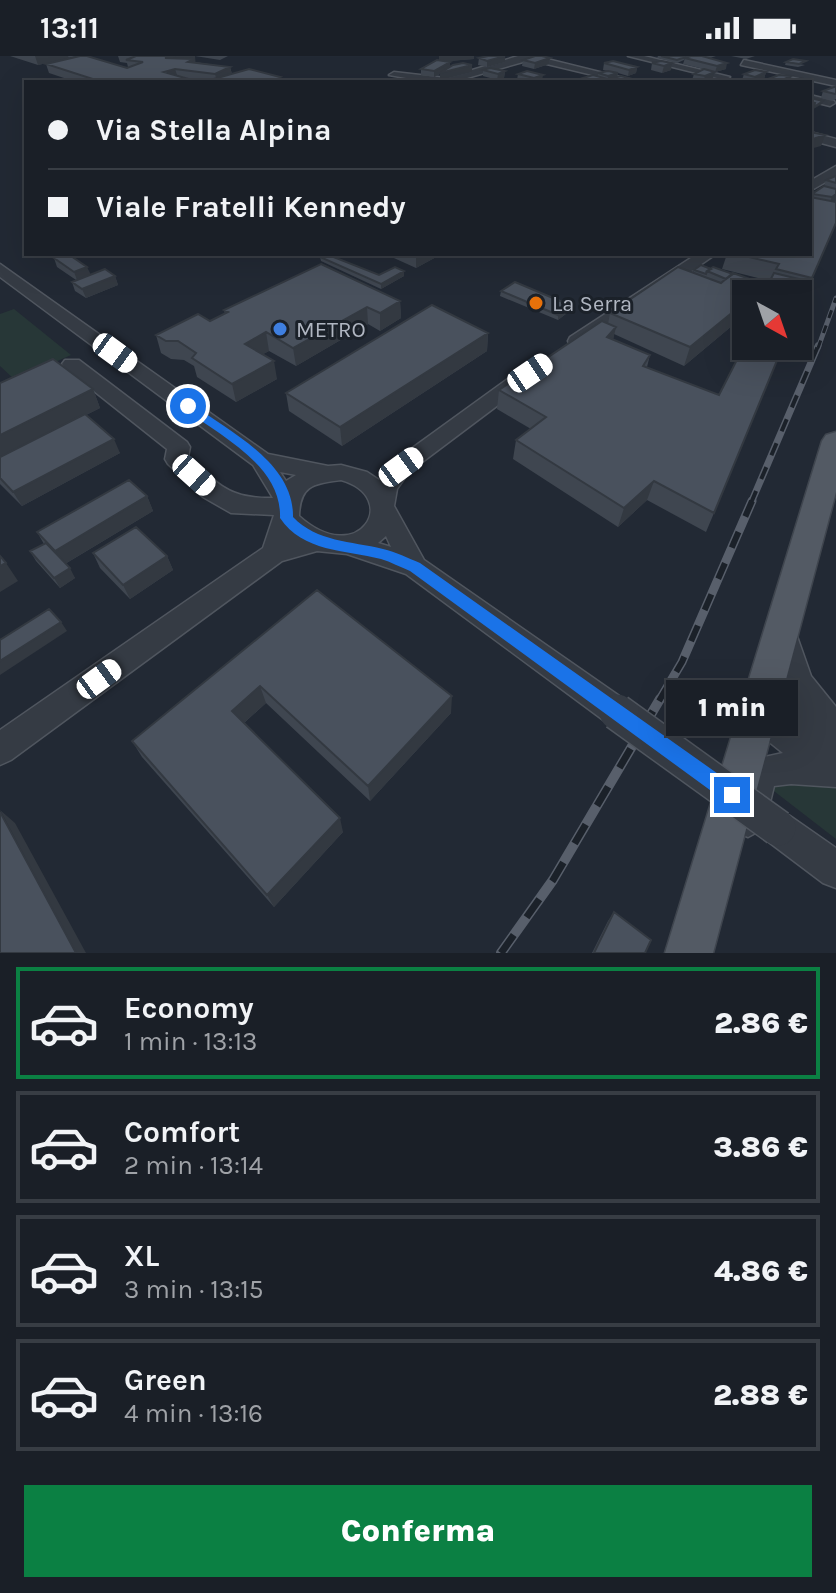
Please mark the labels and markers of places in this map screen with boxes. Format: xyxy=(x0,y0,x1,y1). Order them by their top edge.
place label: La Serra xyxy=(552,291,632,317)
marker: La Serra xyxy=(527,294,545,312)
place label: METRO xyxy=(296,317,366,343)
marker: METRO xyxy=(271,320,289,338)

